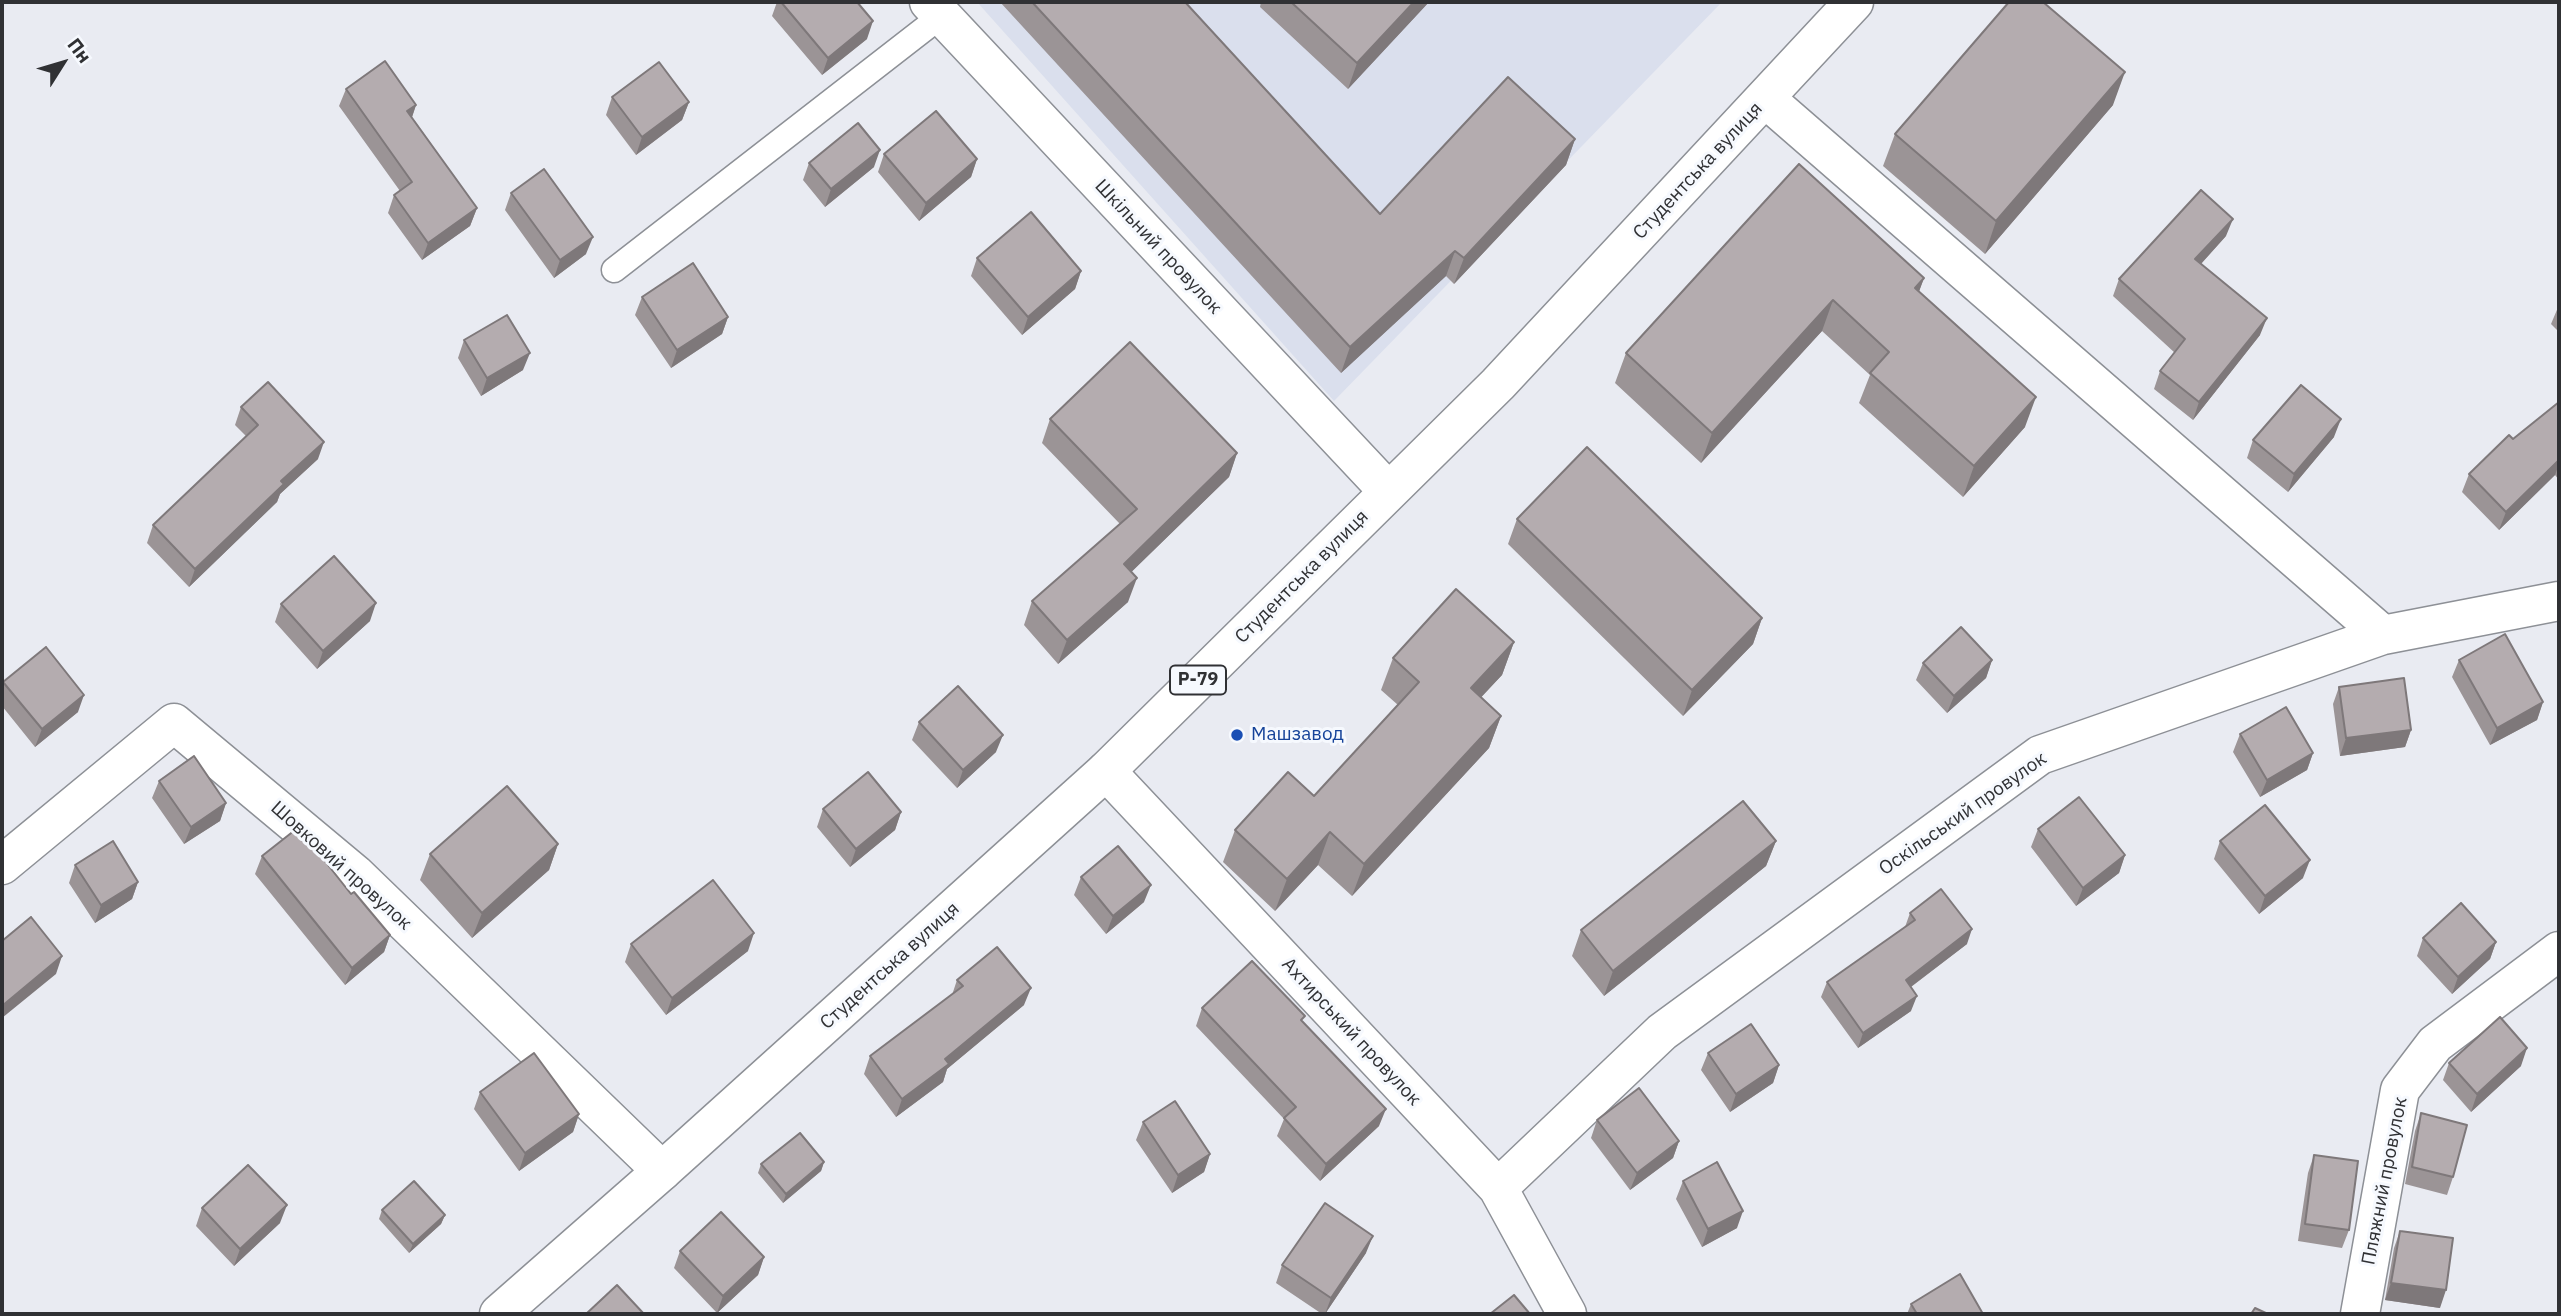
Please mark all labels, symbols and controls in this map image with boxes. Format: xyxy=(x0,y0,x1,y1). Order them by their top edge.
north arrow xyxy=(28,28,98,98)
text: Пн xyxy=(63,33,97,68)
street label: Студентська вулиця xyxy=(1629,98,1767,244)
street label: Шкільний провулок xyxy=(1090,175,1226,319)
street label: Студентська вулиця xyxy=(1231,506,1373,648)
road number: Р-79 xyxy=(1170,666,1226,694)
place label: Машзавод xyxy=(1251,724,1344,746)
marker: Машзавод xyxy=(1229,727,1245,743)
street label: Оскільський провулок xyxy=(1875,747,2051,881)
street label: Шовковий провулок xyxy=(266,797,416,935)
street label: Студентська вулиця xyxy=(816,898,964,1034)
street label: Ахтирський провулок xyxy=(1277,953,1425,1111)
street label: Пляжний провулок xyxy=(2358,1095,2412,1267)

